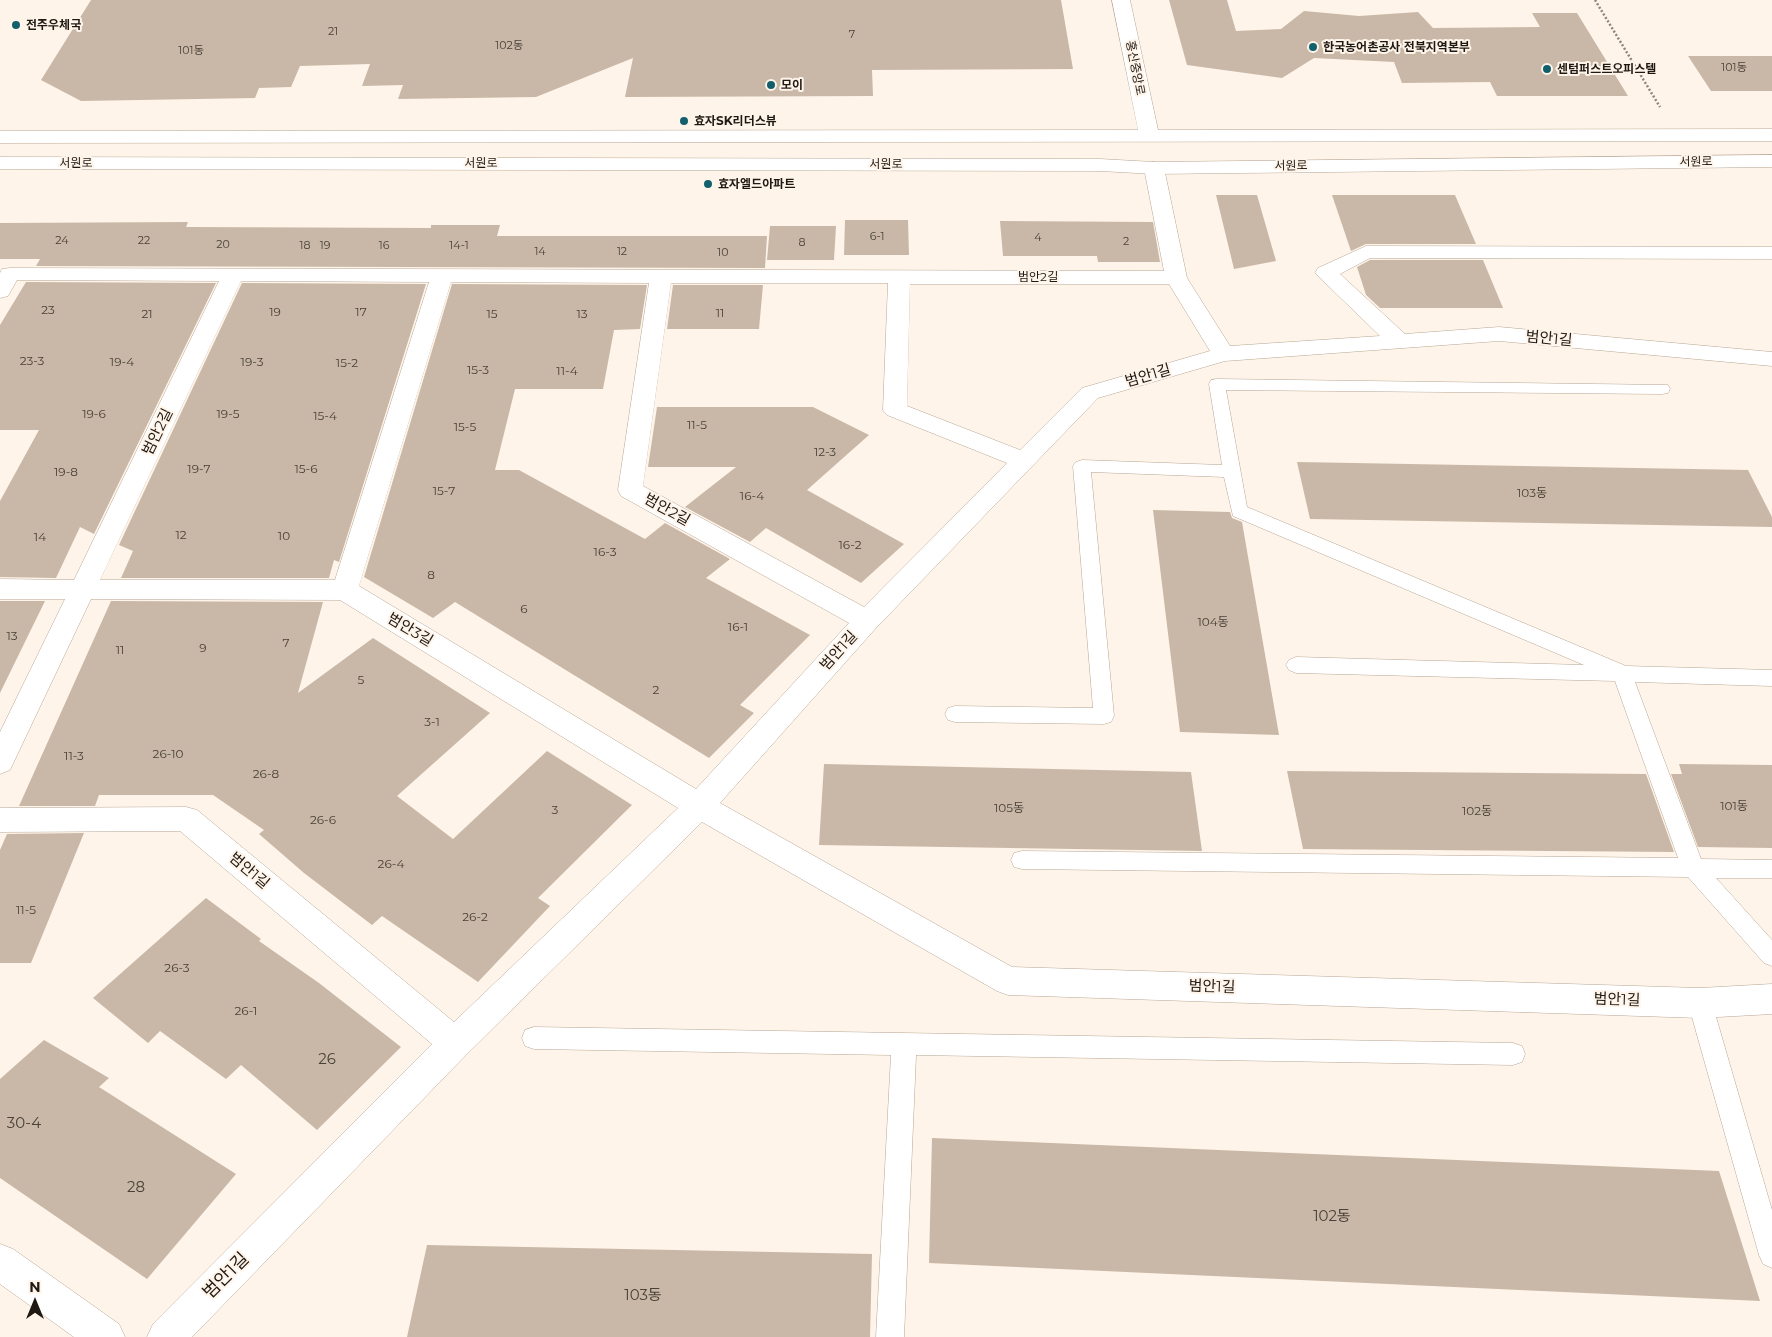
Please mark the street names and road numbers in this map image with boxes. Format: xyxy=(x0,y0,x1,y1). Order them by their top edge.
street label: 홍산중앙로 xyxy=(1123,40,1147,96)
street label: 서원로 xyxy=(1679,155,1713,169)
street label: 서원로 xyxy=(59,156,93,170)
street label: 서원로 xyxy=(464,156,498,170)
street label: 서원로 xyxy=(869,157,903,171)
street label: 서원로 xyxy=(1274,159,1308,173)
street label: 범안2길 xyxy=(1018,270,1058,284)
street label: 범안1길 xyxy=(1525,328,1573,350)
street label: 범안1길 xyxy=(1123,361,1173,391)
street label: 범안2길 xyxy=(139,406,177,458)
street label: 범안2길 xyxy=(641,490,693,530)
street label: 범안3길 xyxy=(384,609,436,651)
street label: 범안1길 xyxy=(817,628,861,674)
street label: 범안1길 xyxy=(225,849,273,893)
street label: 범안1길 xyxy=(1188,977,1236,997)
street label: 범안1길 xyxy=(1593,990,1641,1010)
street label: 범안1길 xyxy=(199,1249,253,1303)

